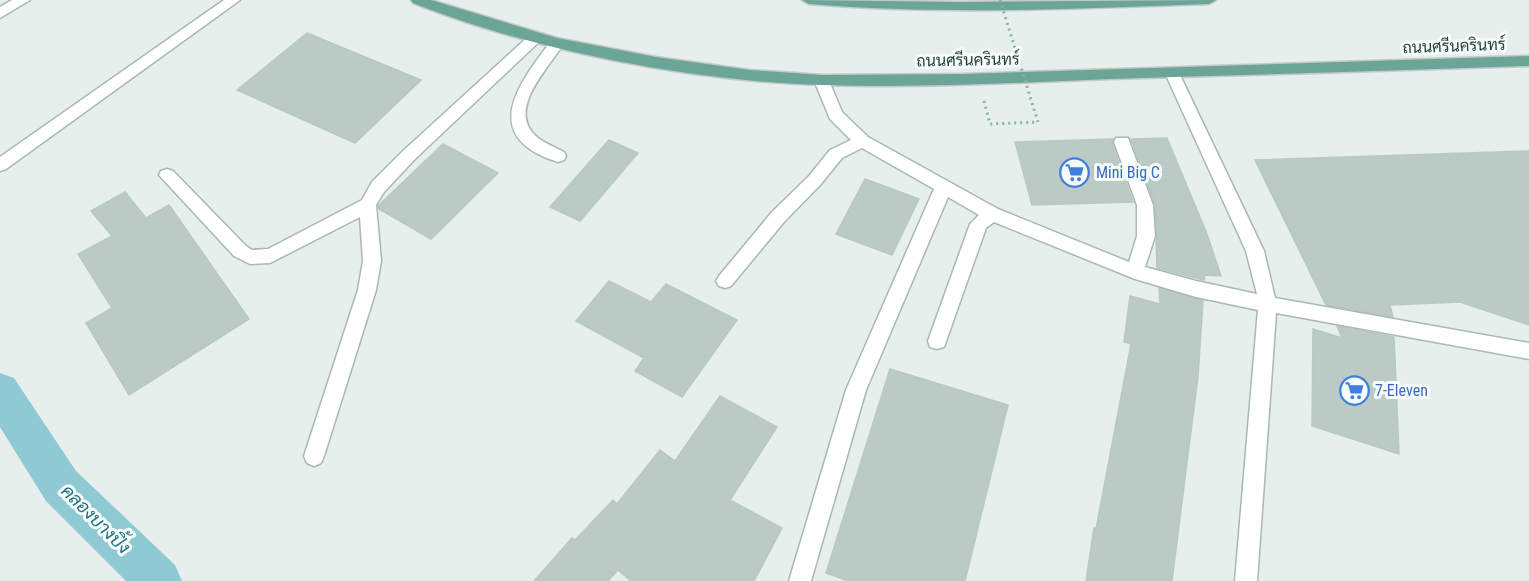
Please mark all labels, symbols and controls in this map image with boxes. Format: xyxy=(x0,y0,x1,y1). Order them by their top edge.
street label: ถนนศรีนครินทร์ xyxy=(1402,32,1506,57)
street label: ถนนศรีนครินทร์ xyxy=(916,47,1020,70)
supermarket icon: Mini Big C xyxy=(1059,156,1091,188)
place label: Mini Big C xyxy=(1096,163,1160,182)
supermarket icon: 7-Eleven xyxy=(1338,374,1370,406)
place label: 7-Eleven xyxy=(1375,381,1428,400)
water label: คลองบางปิ้ง xyxy=(57,477,138,558)

